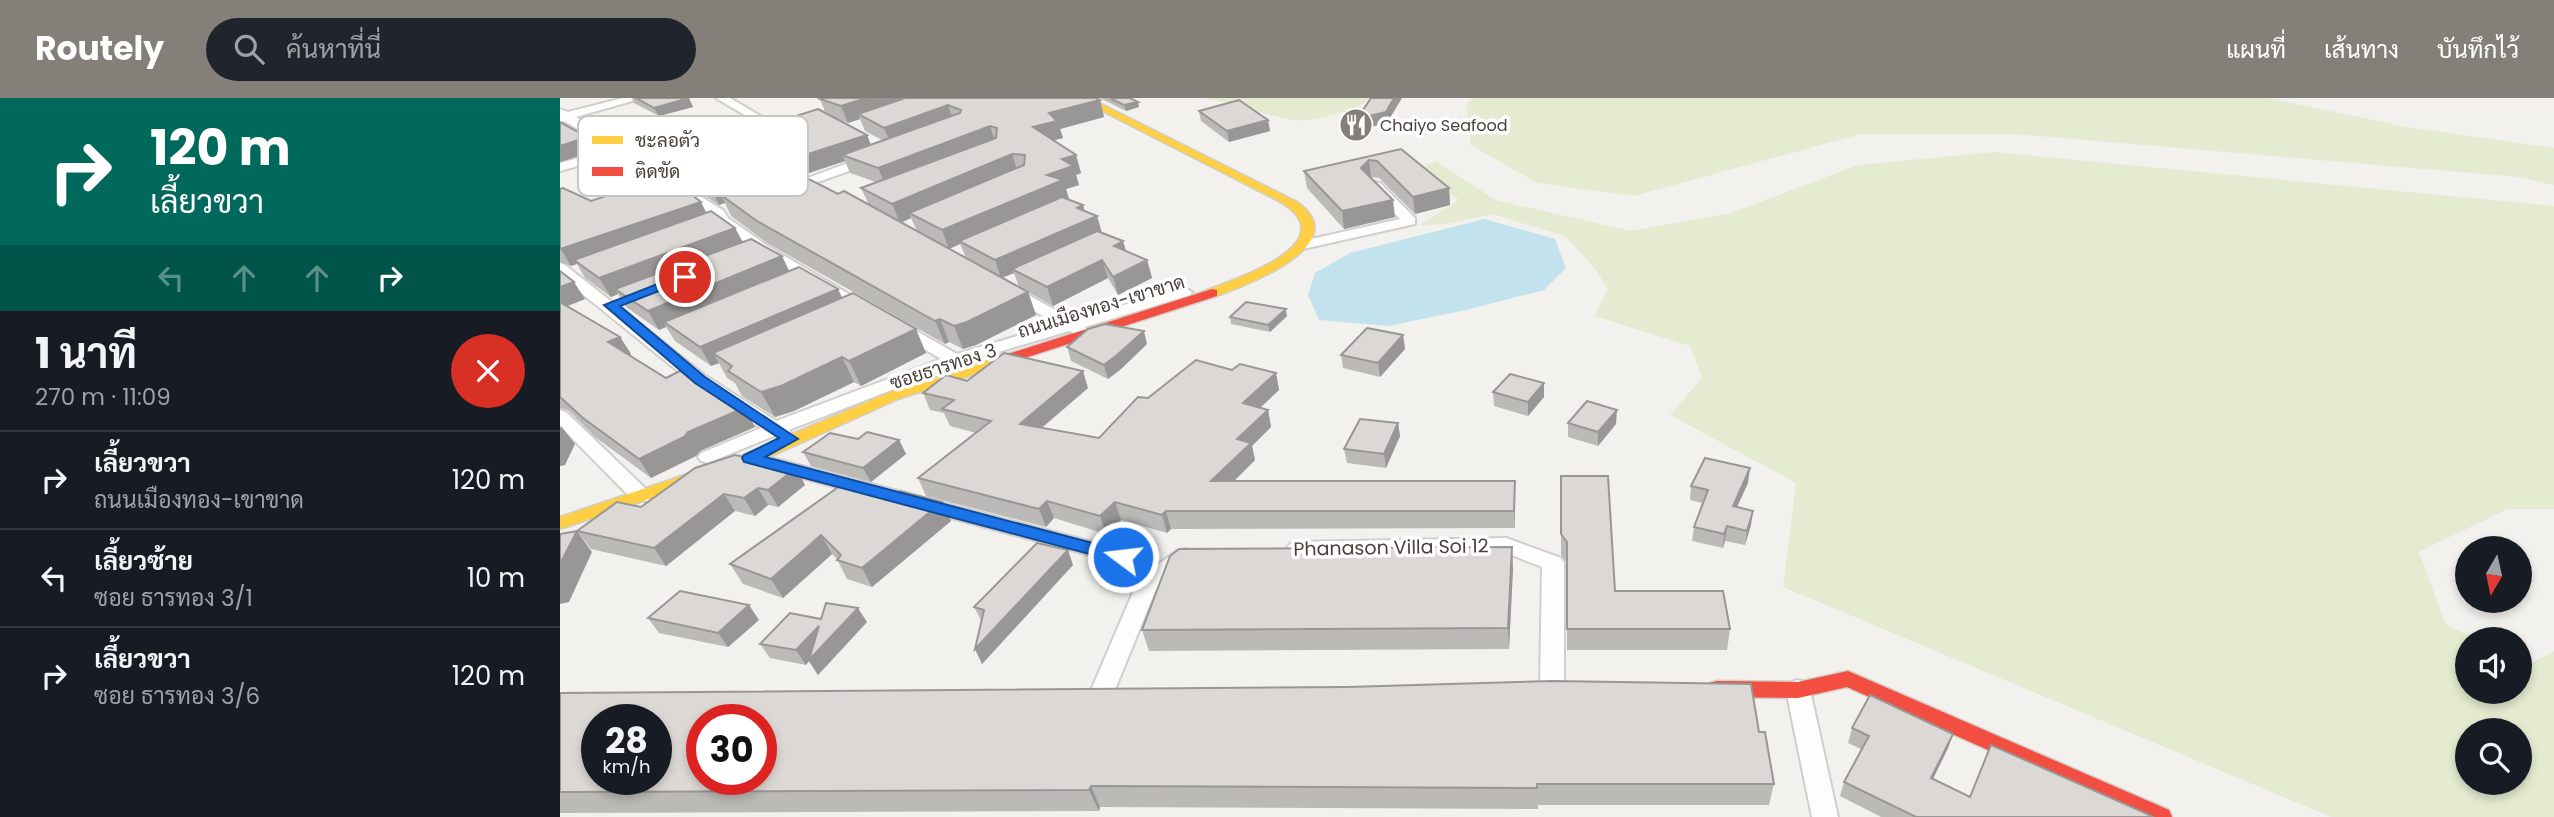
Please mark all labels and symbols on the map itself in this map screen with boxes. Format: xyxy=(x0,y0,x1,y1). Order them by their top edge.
restaurant icon: Chaiyo Seafood xyxy=(1337,106,1375,144)
place label: Chaiyo Seafood xyxy=(1380,114,1508,137)
legend xyxy=(578,116,808,196)
text: ชะลอตัว xyxy=(635,127,700,154)
text: ติดขัด xyxy=(635,158,680,185)
pin xyxy=(655,247,715,307)
street label: ถนนเมืองทอง-เขาขาด xyxy=(1014,268,1188,345)
street label: ซอยธารทอง 3 xyxy=(886,336,1000,396)
position arrow xyxy=(1086,520,1160,594)
street label: Phanason Villa Soi 12 xyxy=(1293,532,1489,563)
north arrow xyxy=(2455,536,2532,612)
speed limit sign: 30 xyxy=(686,704,777,795)

